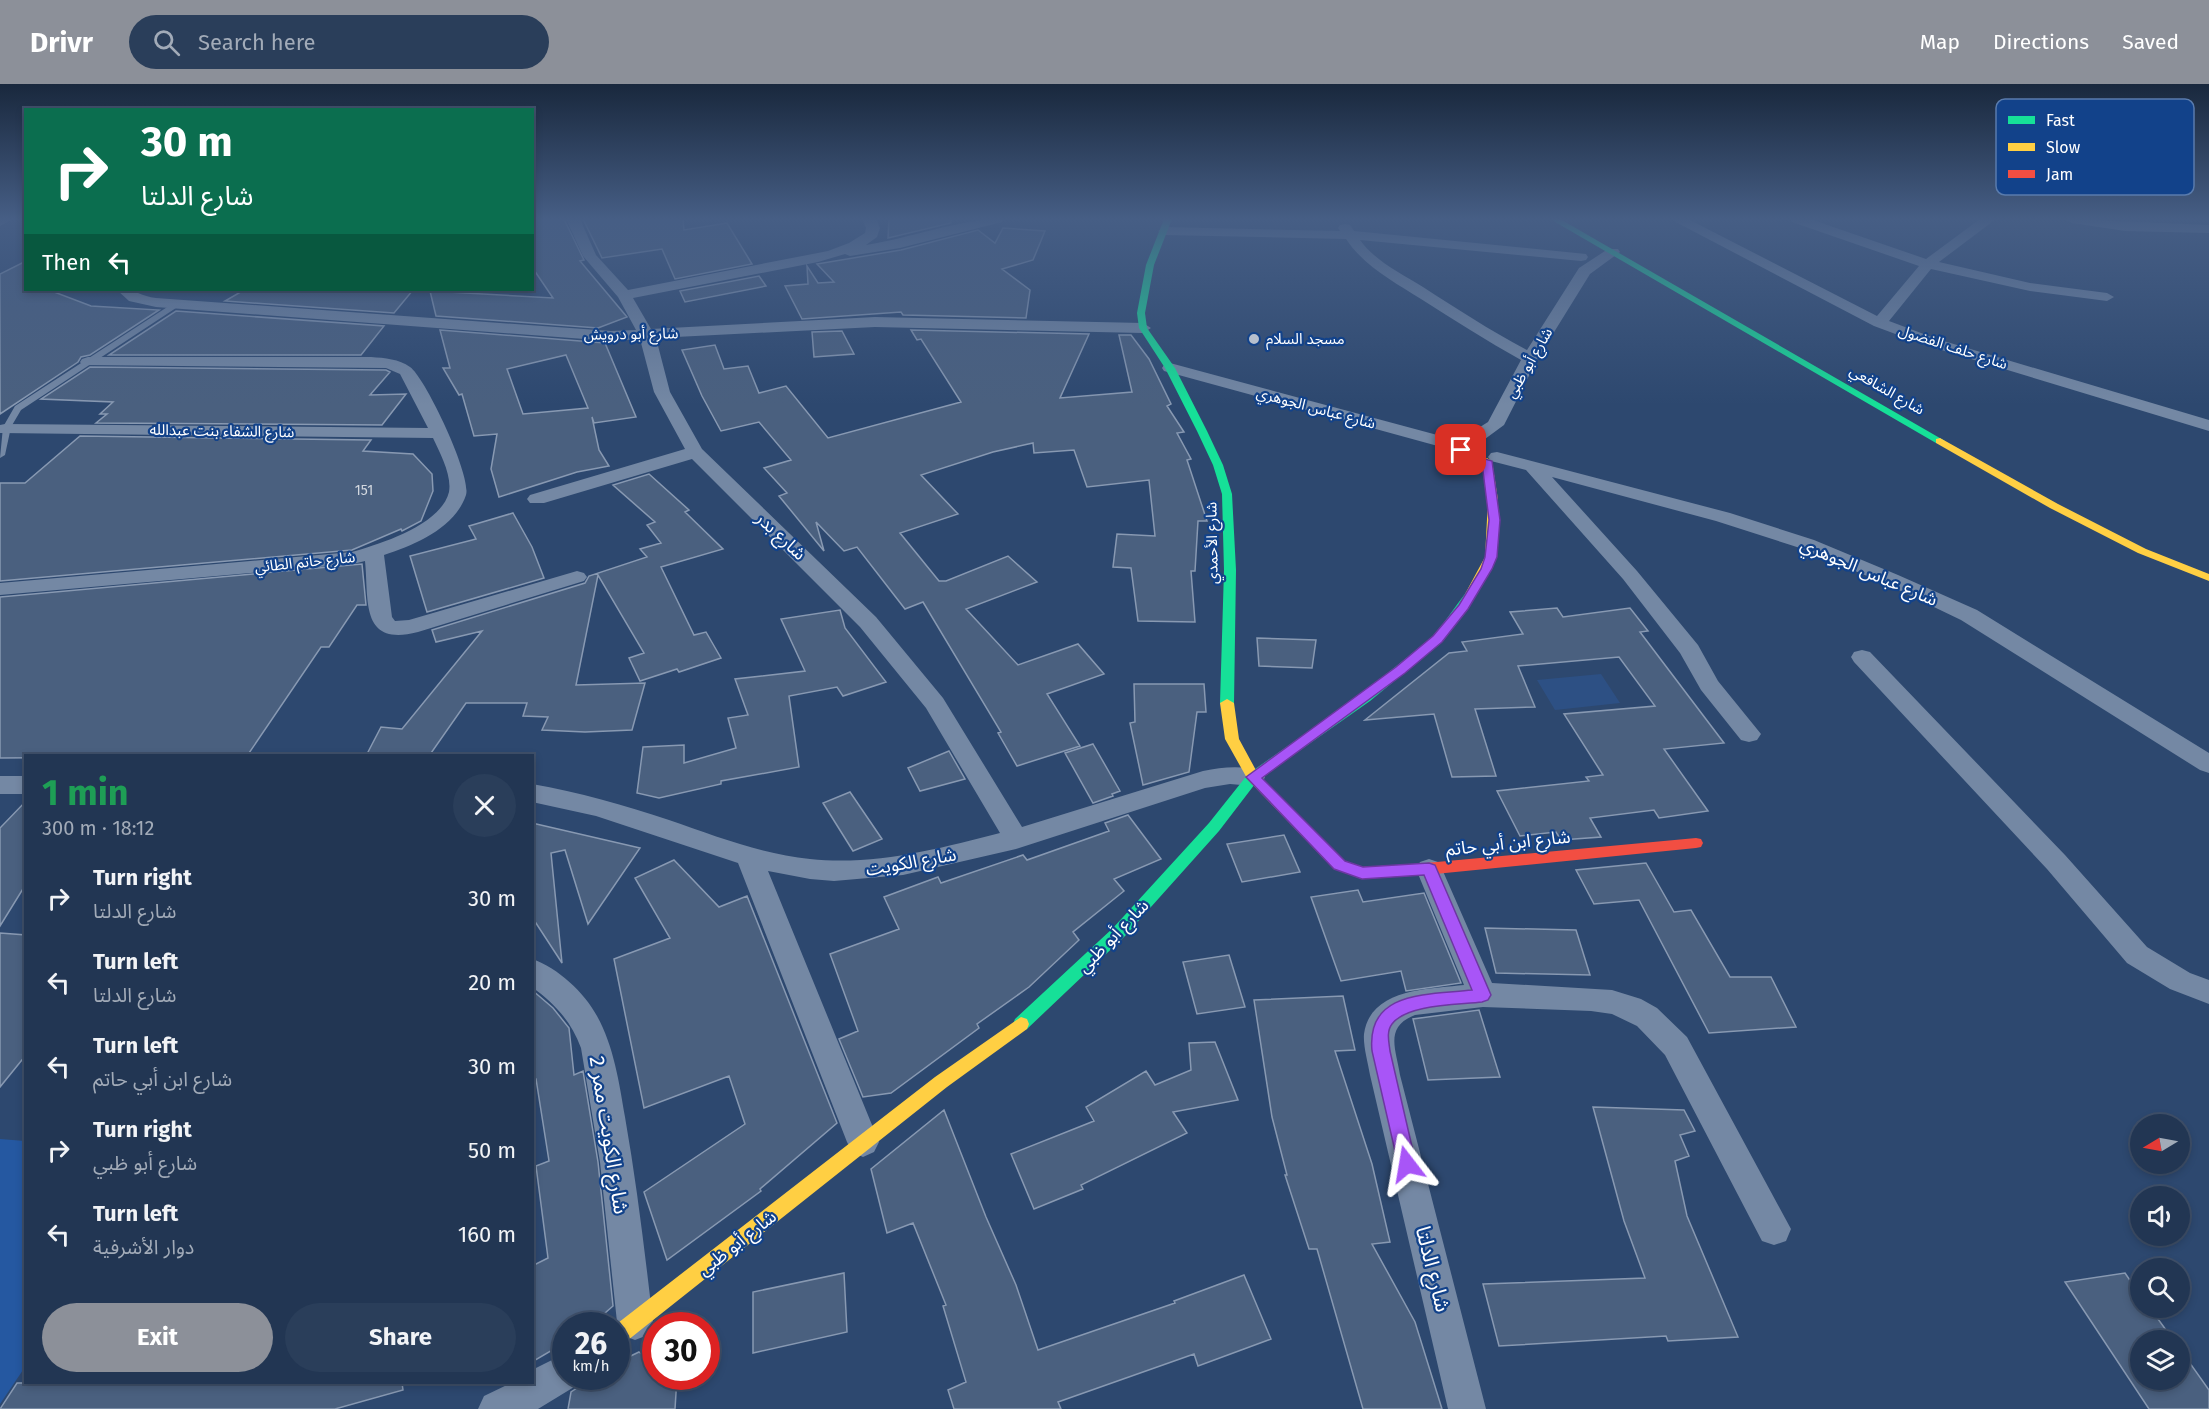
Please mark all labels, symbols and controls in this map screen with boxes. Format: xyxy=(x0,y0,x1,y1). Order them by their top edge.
search box xyxy=(129,15,549,69)
text: Drivr xyxy=(30,26,93,59)
icon: search xyxy=(150,26,183,59)
text: Search here xyxy=(198,29,315,56)
text: Map xyxy=(1920,29,1960,55)
text: Directions xyxy=(1993,29,2089,55)
text: Saved xyxy=(2122,29,2179,55)
legend xyxy=(1996,99,2194,195)
text: Fast xyxy=(2046,111,2075,130)
text: 30 m xyxy=(141,117,233,167)
icon: right xyxy=(42,132,120,210)
text: Slow xyxy=(2046,138,2081,157)
text: Jam xyxy=(2046,165,2073,184)
text: شارع الدلتا xyxy=(141,180,254,212)
icon: left xyxy=(103,246,136,279)
text: Then xyxy=(42,249,91,276)
street label: شارع حلف الفضول xyxy=(1895,321,2010,376)
street label: شارع أبو درويش xyxy=(583,324,679,347)
street label: شارع أبو ظبي xyxy=(1502,324,1559,403)
place label: مسجد السلام xyxy=(1266,330,1345,350)
marker: مسجد السلام xyxy=(1247,332,1261,346)
street label: شارع الشافعي xyxy=(1845,361,1928,421)
street label: شارع عباس الجوهري xyxy=(1254,383,1378,435)
street label: شارع الشفاء بنت عبدالله xyxy=(149,421,295,444)
pin xyxy=(1435,424,1486,475)
icon: arrive xyxy=(1444,433,1477,466)
house number: 151 xyxy=(355,482,373,499)
street label: شارع الأحمدي xyxy=(1202,501,1225,584)
street label: شارع بدر xyxy=(748,507,811,567)
street label: شارع عباس الجوهري xyxy=(1796,533,1941,614)
street label: شارع حاتم الطائي xyxy=(254,548,357,579)
text: 1 min xyxy=(42,771,129,815)
button: close xyxy=(453,774,516,837)
text: 300 m · 18:12 xyxy=(42,816,154,840)
street label: شارع ابن أبي حاتم xyxy=(1445,825,1572,863)
street label: شارع الكويت xyxy=(864,843,958,884)
text: Turn right xyxy=(93,864,192,891)
icon: right xyxy=(42,882,75,915)
text: 30 m xyxy=(468,885,516,912)
street label: شارع أبو ظبي xyxy=(1072,894,1156,979)
text: شارع الدلتا xyxy=(93,899,176,923)
text: Turn left xyxy=(93,948,178,975)
icon: left xyxy=(42,966,75,999)
text: 20 m xyxy=(468,969,516,996)
text: شارع الدلتا xyxy=(93,983,176,1007)
text: Turn left xyxy=(93,1032,178,1059)
icon: left xyxy=(42,1050,75,1083)
text: 30 m xyxy=(468,1053,516,1080)
street label: شارع الكويت ممر 2 xyxy=(582,1054,634,1216)
text: شارع ابن أبي حاتم xyxy=(93,1067,232,1091)
north arrow xyxy=(2130,1114,2190,1174)
map controls xyxy=(2130,1114,2190,1390)
text: Turn right xyxy=(93,1116,192,1143)
position arrow xyxy=(1375,1132,1439,1196)
icon: right xyxy=(42,1134,75,1167)
text: 50 m xyxy=(468,1137,516,1164)
text: شارع أبو ظبي xyxy=(93,1151,197,1175)
button: sound xyxy=(2130,1186,2190,1246)
text: Turn left xyxy=(93,1200,178,1227)
street label: شارع أبو ظبي xyxy=(693,1205,783,1283)
icon: left xyxy=(42,1218,75,1251)
text: 160 m xyxy=(458,1221,516,1248)
street label: شارع الدلتا xyxy=(1408,1223,1456,1315)
text: دوار الأشرفية xyxy=(93,1235,194,1259)
button: search xyxy=(2130,1258,2190,1318)
button: Exit xyxy=(42,1303,273,1372)
button: Share xyxy=(285,1303,516,1372)
speed limit sign: 30 xyxy=(642,1312,720,1390)
text: 26 xyxy=(575,1326,607,1362)
button: layers xyxy=(2130,1330,2190,1390)
text: km/h xyxy=(572,1357,610,1375)

